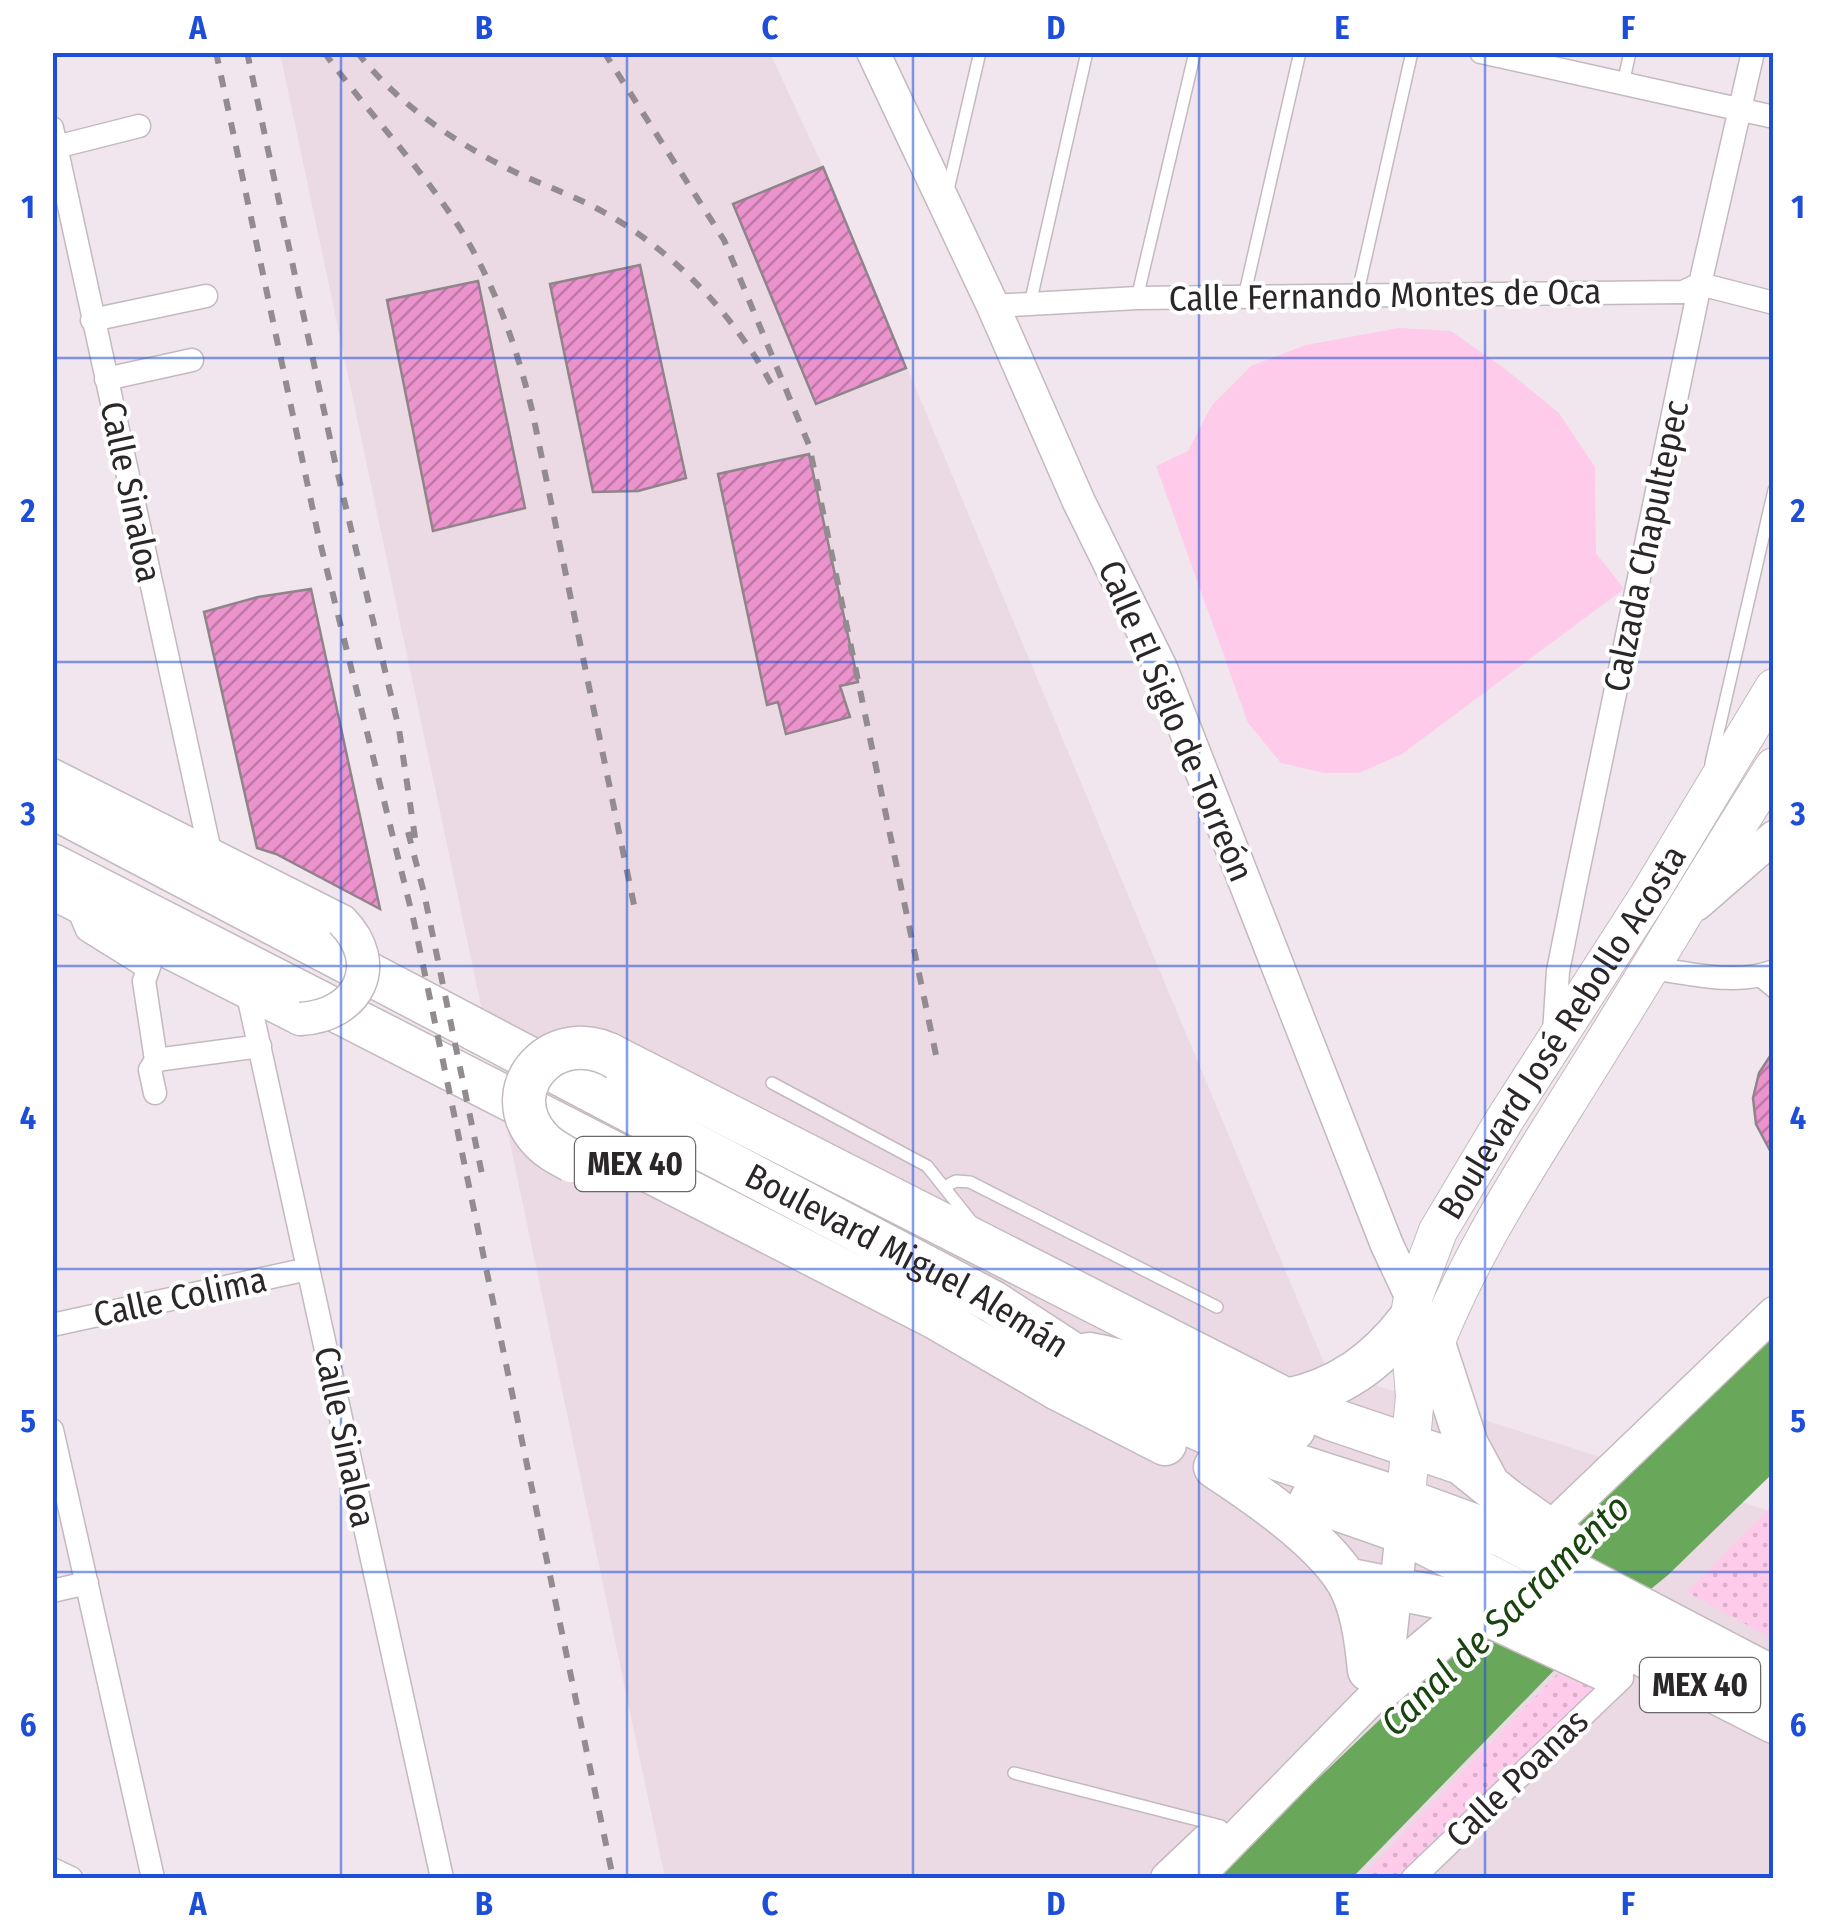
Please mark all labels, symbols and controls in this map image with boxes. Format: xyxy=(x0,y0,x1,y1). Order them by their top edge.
text: A xyxy=(188,9,207,47)
text: B xyxy=(475,9,493,47)
text: C xyxy=(762,9,779,47)
text: D xyxy=(1046,9,1066,47)
text: E xyxy=(1334,9,1350,47)
text: F xyxy=(1621,9,1635,47)
text: 1 xyxy=(21,188,35,226)
text: 1 xyxy=(1791,188,1805,226)
street label: Calle Fernando Montes de Oca xyxy=(1169,270,1601,320)
street label: Calzada Chapultepec xyxy=(1595,396,1697,696)
street label: Calle Sinaloa xyxy=(91,398,171,586)
text: 2 xyxy=(20,492,36,530)
text: 2 xyxy=(1790,492,1806,530)
street label: Calle El Siglo de Torreón xyxy=(1089,554,1263,888)
text: 3 xyxy=(19,795,36,833)
text: 3 xyxy=(1789,795,1806,833)
street label: Boulevard José Rebollo Acosta xyxy=(1429,838,1695,1227)
text: 4 xyxy=(20,1099,36,1137)
text: 4 xyxy=(1790,1099,1806,1137)
road number: MEX 40 xyxy=(575,1137,695,1191)
street label: Boulevard Miguel Alemán xyxy=(738,1155,1077,1367)
street label: Calle Colima xyxy=(90,1258,270,1336)
street label: Calle Sinaloa xyxy=(305,1343,385,1531)
text: 5 xyxy=(20,1402,36,1440)
text: 5 xyxy=(1790,1402,1806,1440)
water label: Canal de Sacramento xyxy=(1371,1484,1639,1746)
road number: MEX 40 xyxy=(1640,1658,1760,1712)
street label: Calle Poanas xyxy=(1437,1700,1597,1856)
text: 6 xyxy=(20,1706,36,1744)
text: 6 xyxy=(1790,1706,1806,1744)
text: A xyxy=(188,1885,207,1923)
text: B xyxy=(475,1885,493,1923)
text: C xyxy=(762,1885,779,1923)
text: D xyxy=(1046,1885,1066,1923)
text: E xyxy=(1334,1885,1350,1923)
text: F xyxy=(1621,1885,1635,1923)

